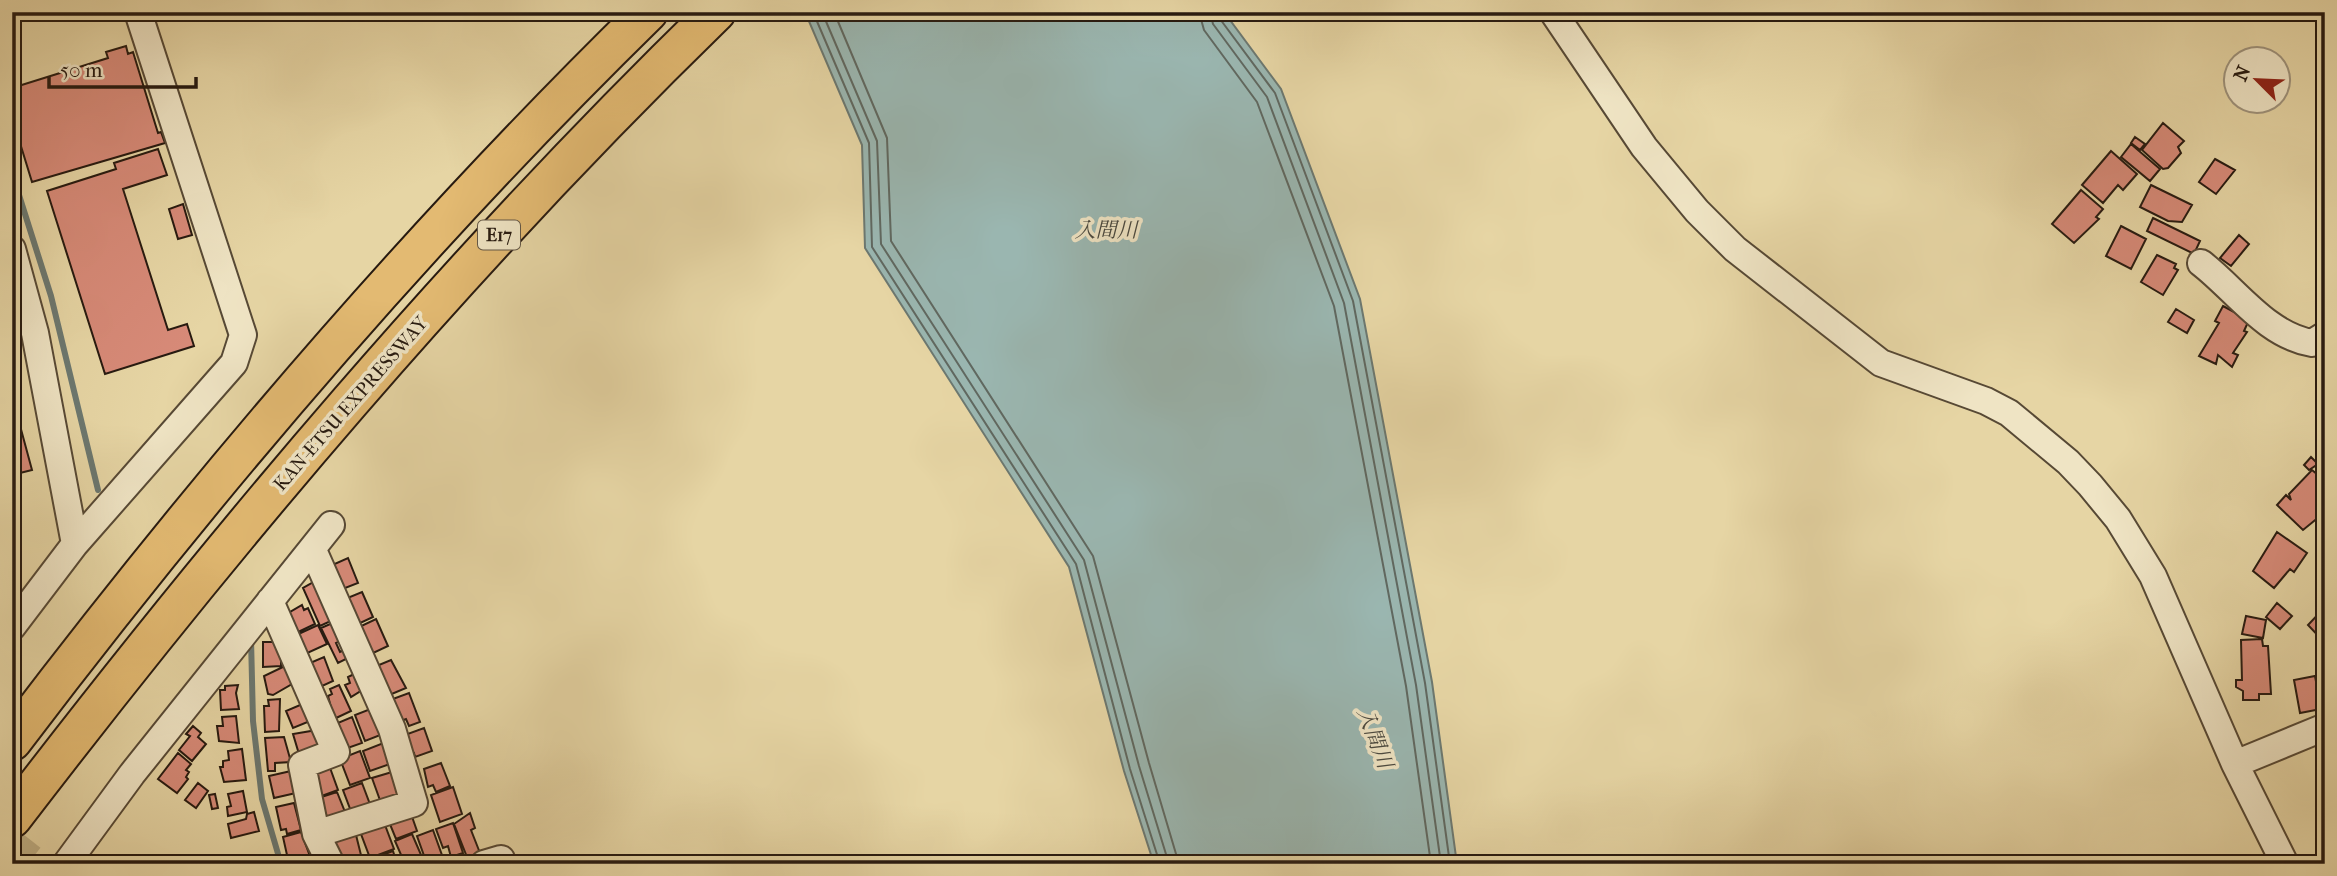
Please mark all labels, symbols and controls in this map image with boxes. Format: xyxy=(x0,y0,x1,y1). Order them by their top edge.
scale bar xyxy=(49,46,196,90)
north arrow xyxy=(2222,46,2292,116)
text: 50 m xyxy=(60,58,103,82)
text: N xyxy=(2229,62,2256,85)
water label: 入間川 xyxy=(1075,218,1139,242)
road number: E17 xyxy=(478,220,520,249)
street label: KAN-ETSU EXPRESSWAY xyxy=(269,311,433,495)
water label: 入間川 xyxy=(1353,704,1398,774)

